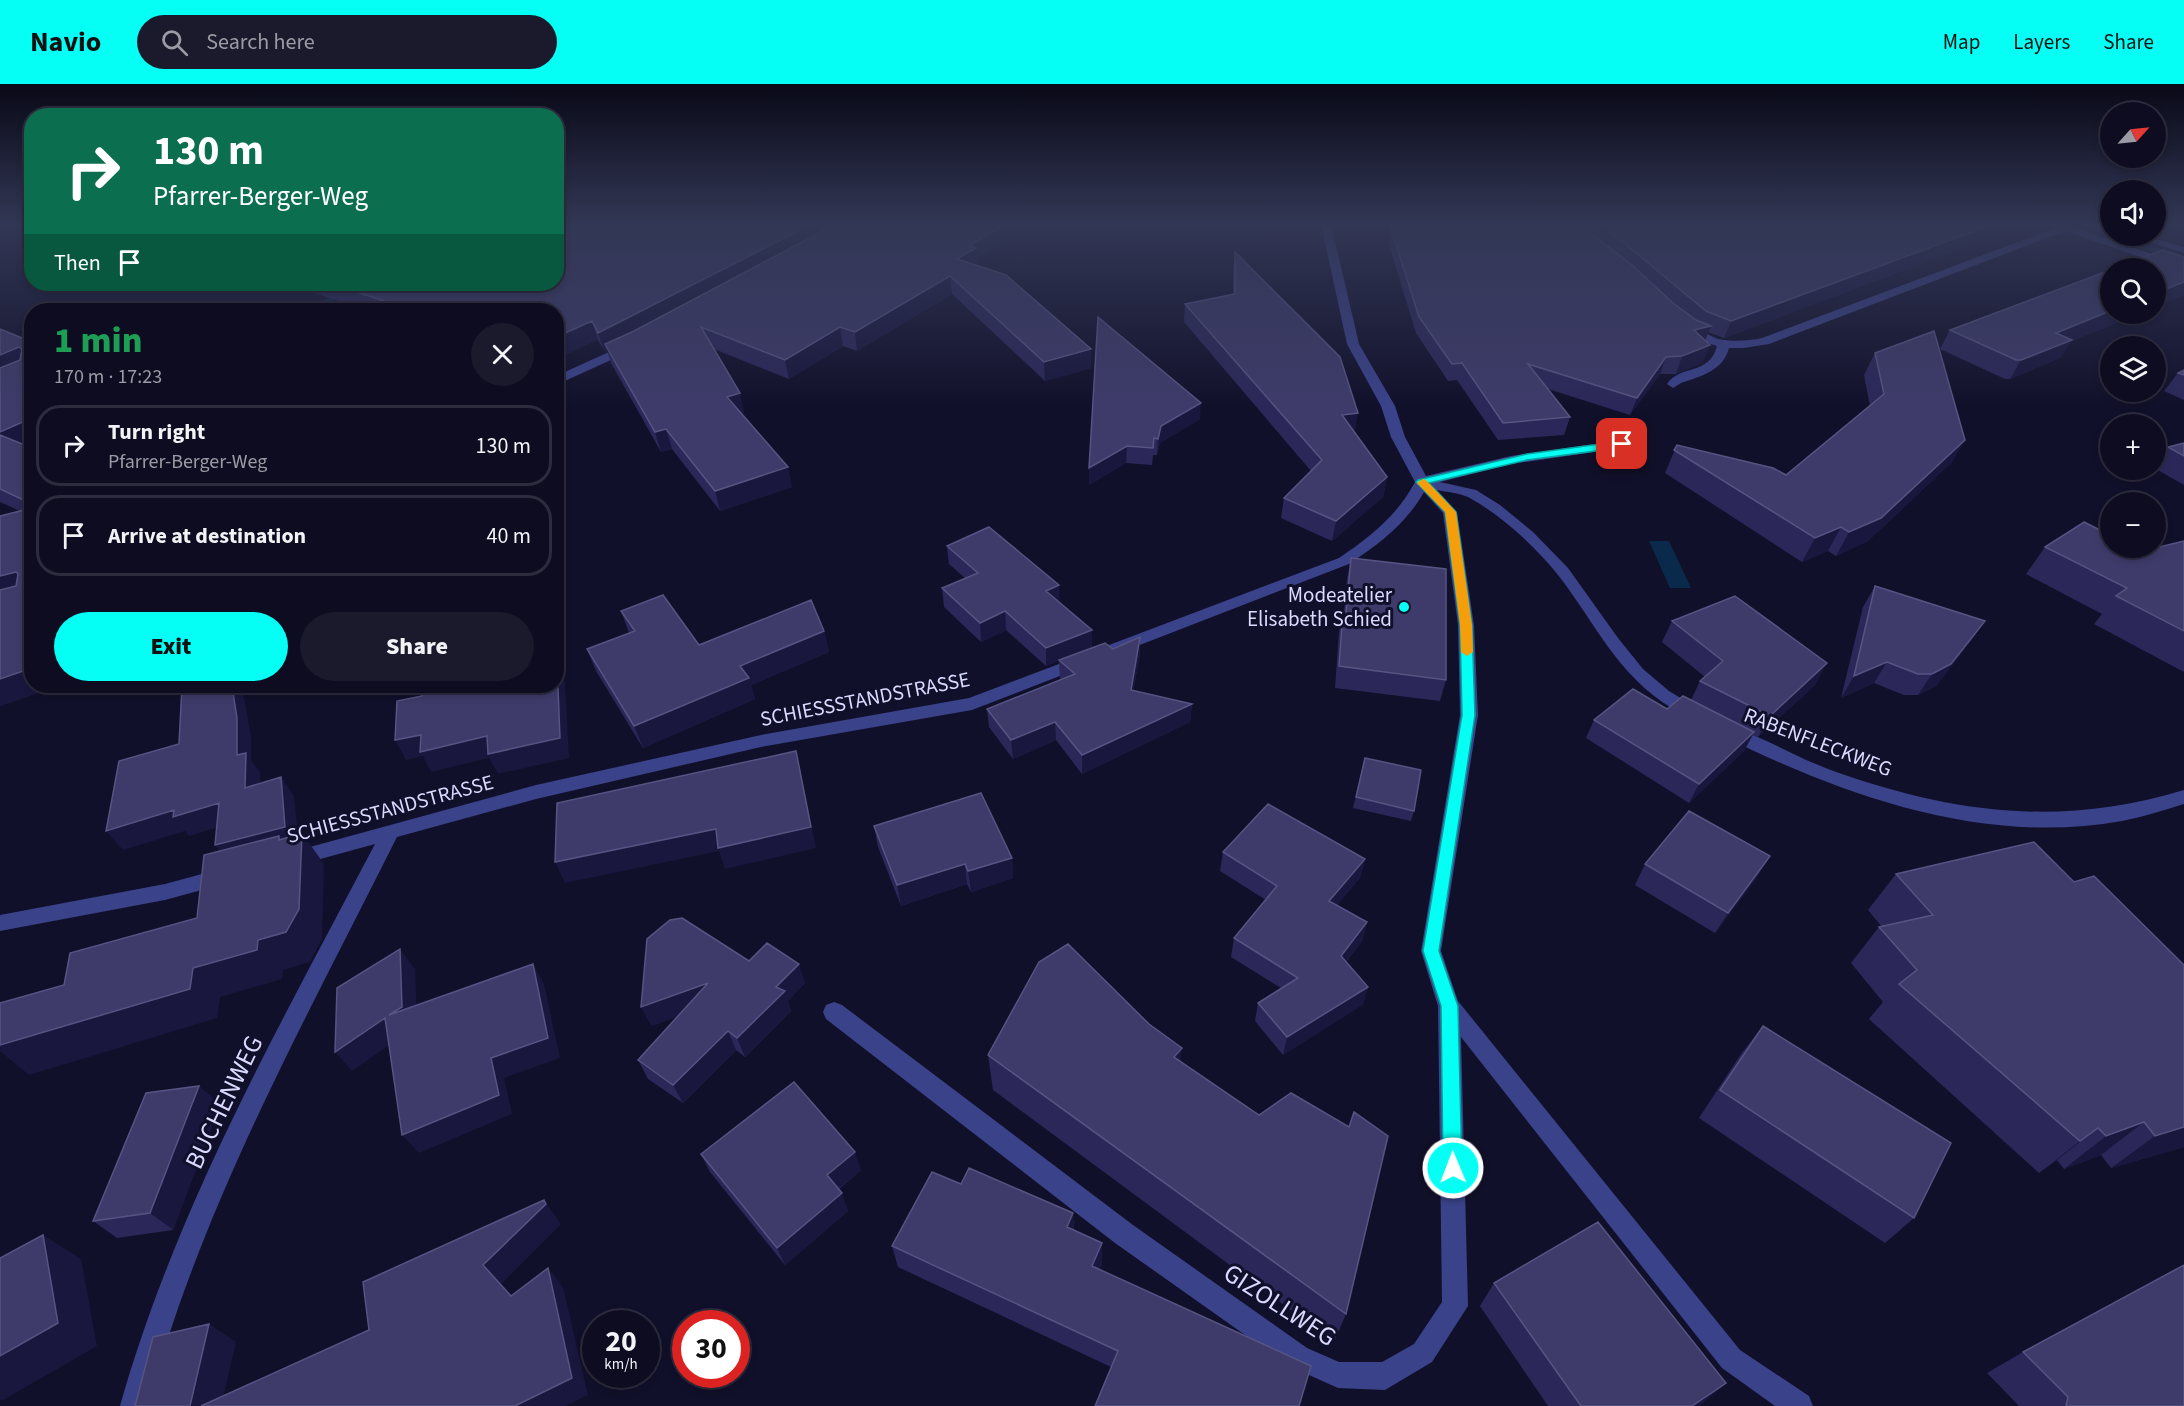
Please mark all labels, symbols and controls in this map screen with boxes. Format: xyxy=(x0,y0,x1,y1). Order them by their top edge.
search box xyxy=(137,15,557,69)
text: Navio xyxy=(30,22,101,62)
icon: search xyxy=(158,26,191,59)
text: Search here xyxy=(206,26,315,58)
text: Map xyxy=(1943,27,1980,57)
text: Layers xyxy=(2013,27,2070,57)
text: Share xyxy=(2103,27,2154,57)
north arrow xyxy=(2100,102,2166,168)
map controls xyxy=(2100,102,2166,558)
text: 130 m xyxy=(153,121,264,181)
icon: right xyxy=(54,132,132,210)
text: Pfarrer-Berger-Weg xyxy=(153,177,368,216)
button: sound xyxy=(2100,180,2166,246)
icon: arrive xyxy=(113,246,146,279)
text: Then xyxy=(54,247,101,279)
button: search xyxy=(2100,258,2166,324)
text: 1 min xyxy=(54,315,142,366)
button: close xyxy=(471,323,534,386)
button: layers xyxy=(2100,336,2166,402)
text: 170 m · 17:23 xyxy=(54,363,162,391)
button: + xyxy=(2100,414,2166,480)
text: Turn right xyxy=(108,416,205,448)
pin xyxy=(1596,418,1647,469)
icon: arrive xyxy=(1605,427,1638,460)
icon: right xyxy=(57,429,90,462)
text: 130 m xyxy=(476,430,531,462)
text: Pfarrer-Berger-Weg xyxy=(108,448,267,476)
button: − xyxy=(2100,492,2166,558)
icon: arrive xyxy=(57,519,90,552)
text: Arrive at destination xyxy=(108,520,306,552)
text: 40 m xyxy=(486,520,531,552)
place label: Modeatelier Elisabeth Schied xyxy=(1247,580,1393,634)
marker: Modeatelier Elisabeth Schied xyxy=(1397,600,1411,614)
button: Exit xyxy=(54,612,288,681)
button: Share xyxy=(300,612,534,681)
street label: SCHIESSSTANDSTRASSE xyxy=(758,664,972,734)
street label: RABENFLECKWEG xyxy=(1740,700,1896,784)
street label: SCHIESSSTANDSTRASSE xyxy=(283,767,497,851)
street label: BUCHENWEG xyxy=(176,1029,272,1175)
position arrow xyxy=(1421,1136,1485,1200)
street label: GIZOLLWEG xyxy=(1216,1255,1344,1355)
speed limit sign: 30 xyxy=(672,1310,750,1388)
text: 20 xyxy=(605,1320,637,1363)
text: km/h xyxy=(604,1354,638,1375)

